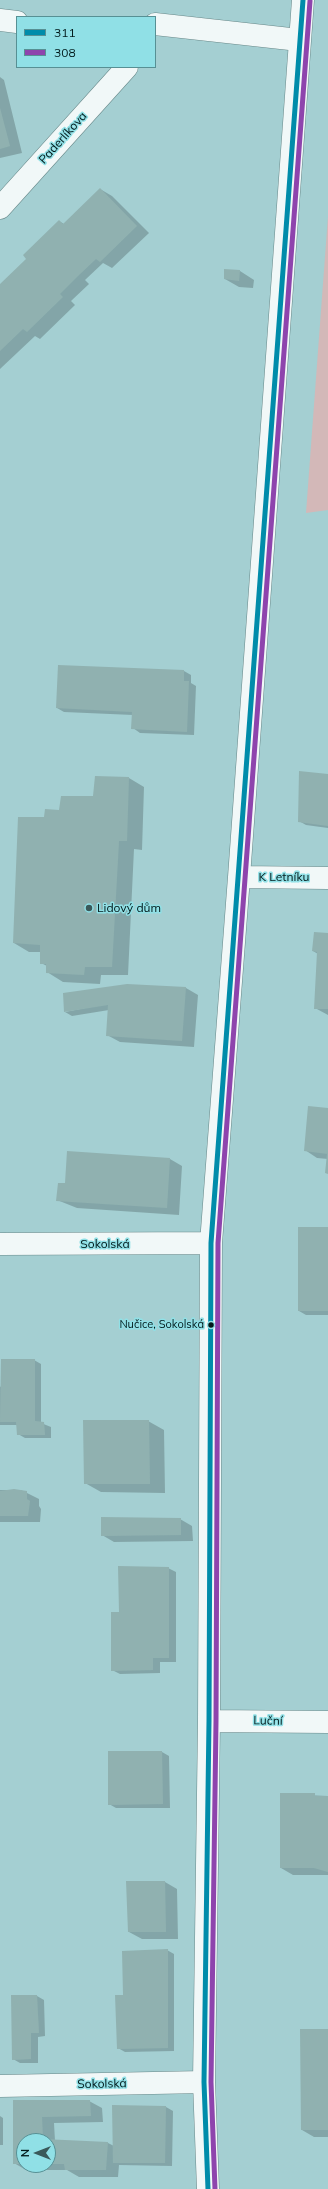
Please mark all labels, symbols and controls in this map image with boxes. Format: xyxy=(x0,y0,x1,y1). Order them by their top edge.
legend xyxy=(16,16,156,68)
text: 311 xyxy=(54,25,76,40)
text: 308 xyxy=(54,45,76,60)
street label: Paderlíkova xyxy=(36,109,90,167)
street label: K Letníku xyxy=(258,870,310,884)
place label: Lidový dům xyxy=(97,901,161,915)
marker: Lidový dům xyxy=(84,903,94,913)
street label: Sokolská xyxy=(80,1237,130,1251)
place label: Nučice, Sokolská xyxy=(119,1318,204,1332)
marker: Nučice, Sokolská xyxy=(206,1320,216,1330)
street label: Luční xyxy=(253,1714,283,1728)
street label: Sokolská xyxy=(77,2076,127,2092)
north arrow xyxy=(16,2133,56,2173)
text: N xyxy=(18,2149,32,2157)

